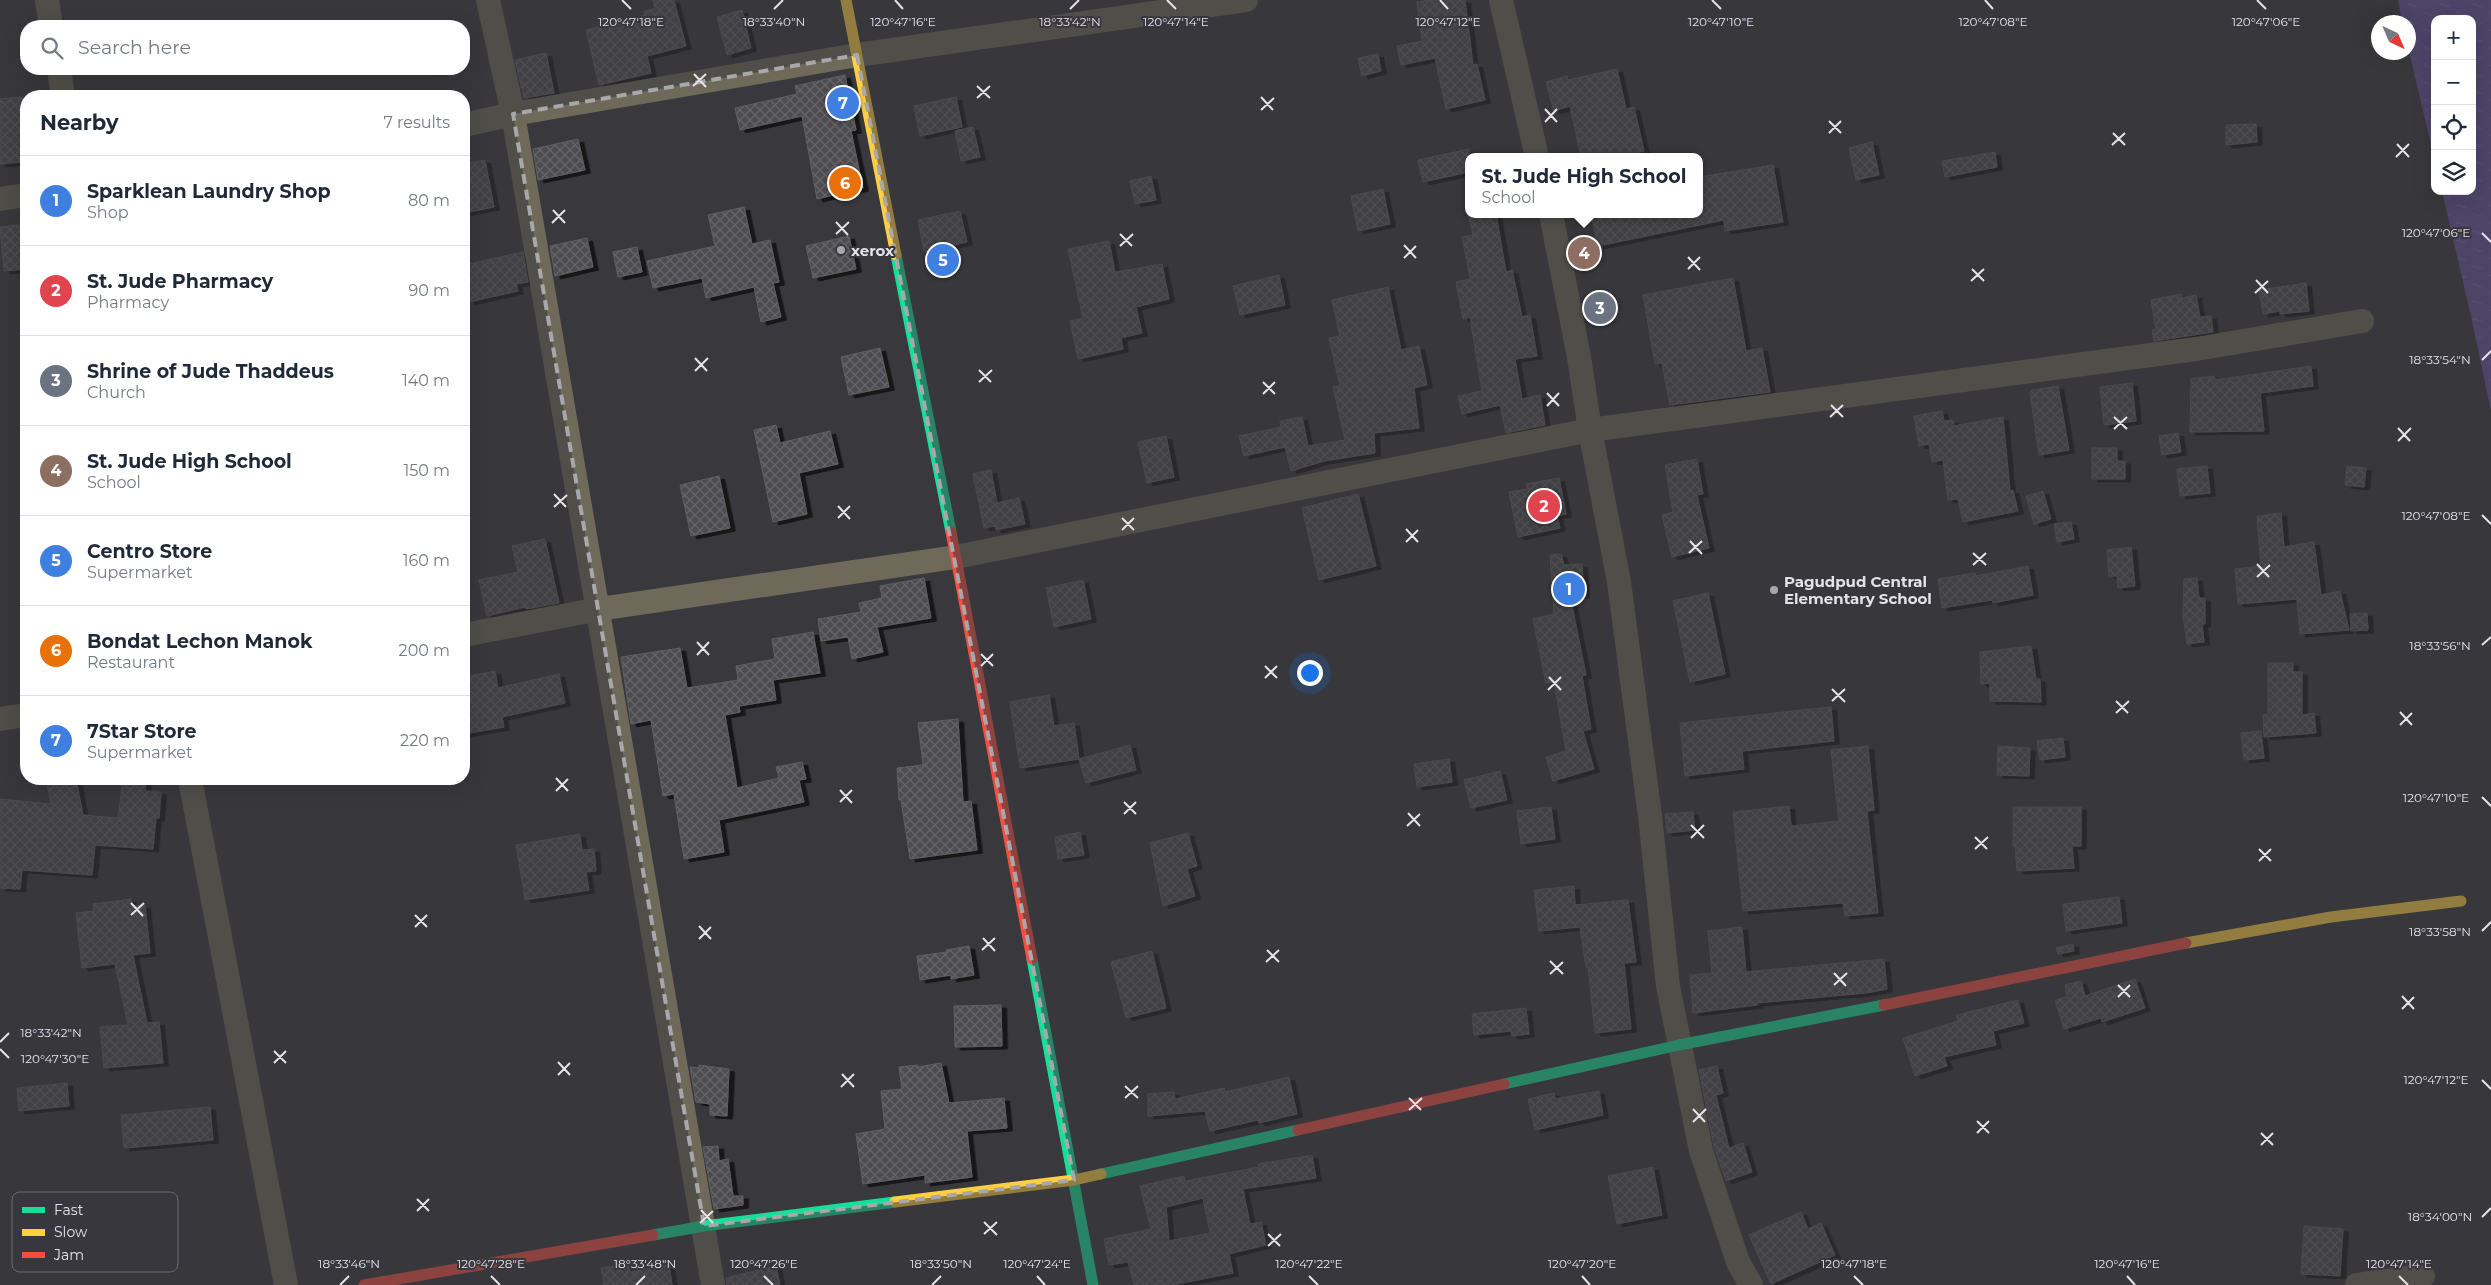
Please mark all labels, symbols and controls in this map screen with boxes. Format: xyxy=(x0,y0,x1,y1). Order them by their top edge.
text: 120°47'18"E xyxy=(598,14,664,29)
text: 18°33'40"N xyxy=(743,14,805,29)
text: 120°47'16"E xyxy=(870,14,936,29)
text: 18°33'42"N xyxy=(1039,14,1101,29)
text: 120°47'14"E xyxy=(1143,14,1209,29)
text: 120°47'12"E xyxy=(1415,14,1481,29)
text: 120°47'10"E xyxy=(1688,14,1754,29)
text: 120°47'08"E xyxy=(1958,14,2028,29)
text: 120°47'06"E xyxy=(2232,14,2300,29)
north arrow xyxy=(2371,15,2416,60)
map controls xyxy=(2431,15,2476,195)
button: + xyxy=(2431,15,2476,60)
search box xyxy=(20,20,470,75)
icon: search xyxy=(38,34,66,62)
text: Search here xyxy=(78,36,191,59)
button: − xyxy=(2431,60,2476,105)
pin: 7 xyxy=(827,84,859,122)
button: locate xyxy=(2431,105,2476,150)
text: Nearby xyxy=(40,110,119,135)
text: 7 results xyxy=(383,113,450,132)
button: layers xyxy=(2431,150,2476,195)
popup xyxy=(1465,153,1703,218)
pin: 6 xyxy=(829,164,861,202)
text: St. Jude High School xyxy=(1482,165,1686,188)
text: Sparklean Laundry Shop xyxy=(87,180,331,203)
text: School xyxy=(1482,188,1536,207)
text: 1 xyxy=(53,191,59,210)
text: 80 m xyxy=(408,191,450,210)
text: Shop xyxy=(87,203,129,222)
text: 120°47'06"E xyxy=(2402,225,2470,240)
pin: 4 xyxy=(1568,234,1600,272)
place label: xerox xyxy=(851,241,894,260)
pin: 5 xyxy=(927,241,959,279)
marker: xerox xyxy=(835,244,847,256)
text: St. Jude Pharmacy xyxy=(87,270,273,293)
text: 2 xyxy=(51,281,61,300)
text: 90 m xyxy=(408,281,450,300)
pin: 3 xyxy=(1584,289,1616,327)
text: Pharmacy xyxy=(87,293,169,312)
text: 18°33'54"N xyxy=(2409,352,2471,367)
text: Shrine of Jude Thaddeus xyxy=(87,360,334,383)
text: 3 xyxy=(51,371,61,390)
text: 140 m xyxy=(402,371,450,390)
text: Church xyxy=(87,383,146,402)
text: St. Jude High School xyxy=(87,450,292,473)
text: 4 xyxy=(50,461,62,480)
text: 150 m xyxy=(403,461,450,480)
text: School xyxy=(87,473,141,492)
pin: 2 xyxy=(1528,487,1560,525)
text: 120°47'08"E xyxy=(2401,508,2471,523)
text: Centro Store xyxy=(87,540,212,563)
text: 5 xyxy=(51,551,61,570)
text: 160 m xyxy=(403,551,450,570)
text: Supermarket xyxy=(87,563,193,582)
pin: 1 xyxy=(1553,570,1585,608)
place label: Pagudpud Central Elementary School xyxy=(1784,572,1932,608)
marker: Pagudpud Central Elementary School xyxy=(1768,584,1780,596)
text: Bondat Lechon Manok xyxy=(87,630,312,653)
text: 18°33'56"N xyxy=(2409,638,2471,653)
text: 6 xyxy=(51,641,61,660)
text: 200 m xyxy=(399,641,450,660)
text: Restaurant xyxy=(87,653,175,672)
your location xyxy=(1297,660,1323,686)
text: 7Star Store xyxy=(87,720,197,743)
text: 7 xyxy=(51,731,61,750)
text: 220 m xyxy=(400,731,450,750)
text: Supermarket xyxy=(87,743,193,762)
text: 120°47'10"E xyxy=(2403,790,2469,805)
text: 18°33'58"N xyxy=(2409,924,2471,939)
text: 18°33'42"N xyxy=(20,1025,82,1040)
text: 120°47'30"E xyxy=(21,1051,89,1066)
text: 120°47'12"E xyxy=(2403,1072,2469,1087)
legend xyxy=(12,1192,178,1272)
text: Fast xyxy=(54,1201,84,1219)
text: 18°34'00"N xyxy=(2408,1209,2472,1224)
text: Slow xyxy=(54,1223,88,1241)
text: Jam xyxy=(53,1246,84,1264)
text: 18°33'46"N xyxy=(318,1256,380,1271)
text: 120°47'28"E xyxy=(457,1256,525,1271)
text: 18°33'48"N xyxy=(614,1256,676,1271)
text: 120°47'26"E xyxy=(730,1256,798,1271)
text: 18°33'50"N xyxy=(910,1256,972,1271)
text: 120°47'24"E xyxy=(1003,1256,1071,1271)
text: 120°47'22"E xyxy=(1275,1256,1343,1271)
text: 120°47'20"E xyxy=(1548,1256,1616,1271)
text: 120°47'18"E xyxy=(1821,1256,1887,1271)
text: 120°47'16"E xyxy=(2094,1256,2160,1271)
text: 120°47'14"E xyxy=(2366,1256,2432,1271)

